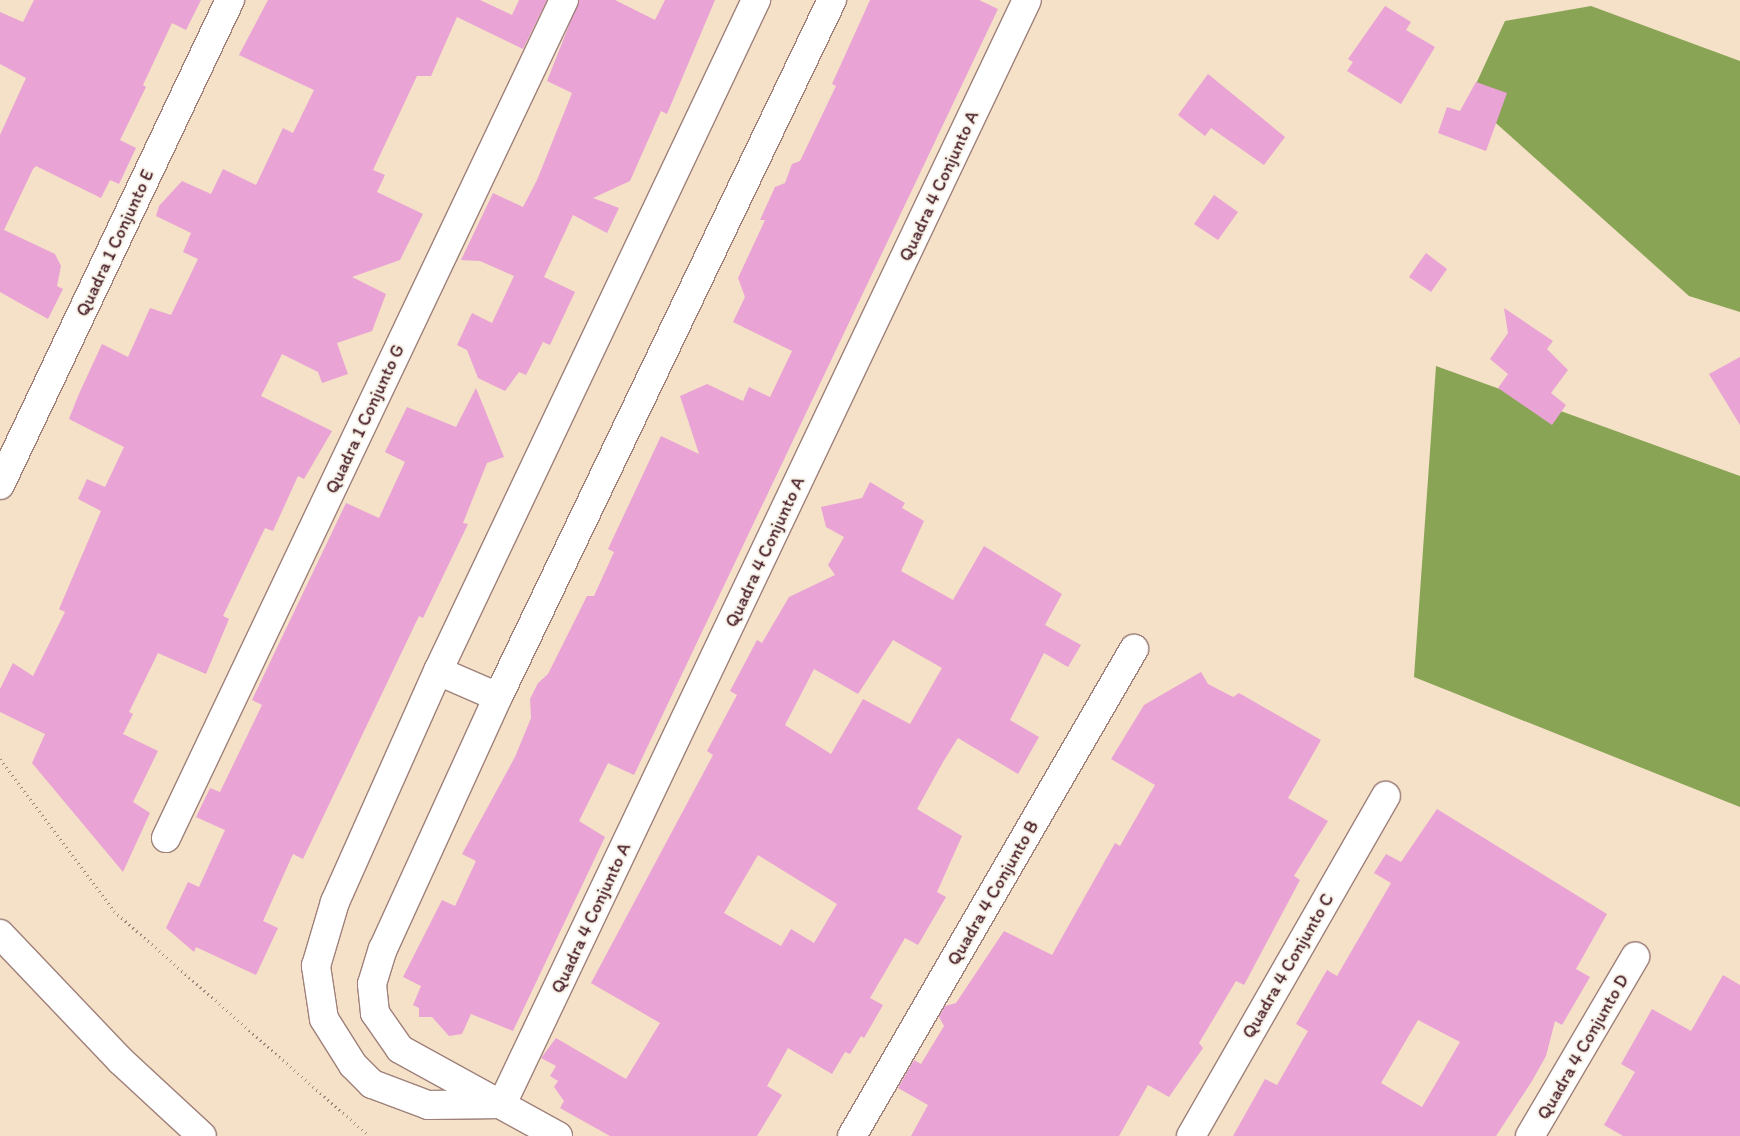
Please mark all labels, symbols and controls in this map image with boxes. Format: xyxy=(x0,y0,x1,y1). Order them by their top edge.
street label: Quadra 4 Conjunto A xyxy=(895,107,983,265)
street label: Quadra 1 Conjunto E xyxy=(71,166,159,320)
street label: Quadra 1 Conjunto G xyxy=(321,341,409,497)
street label: Quadra 4 Conjunto A xyxy=(721,473,809,631)
street label: Quadra 4 Conjunto B xyxy=(943,817,1043,969)
street label: Quadra 4 Conjunto A xyxy=(547,839,635,997)
street label: Quadra 4 Conjunto C xyxy=(1238,890,1338,1042)
street label: Quadra 4 Conjunto D xyxy=(1533,971,1633,1123)

